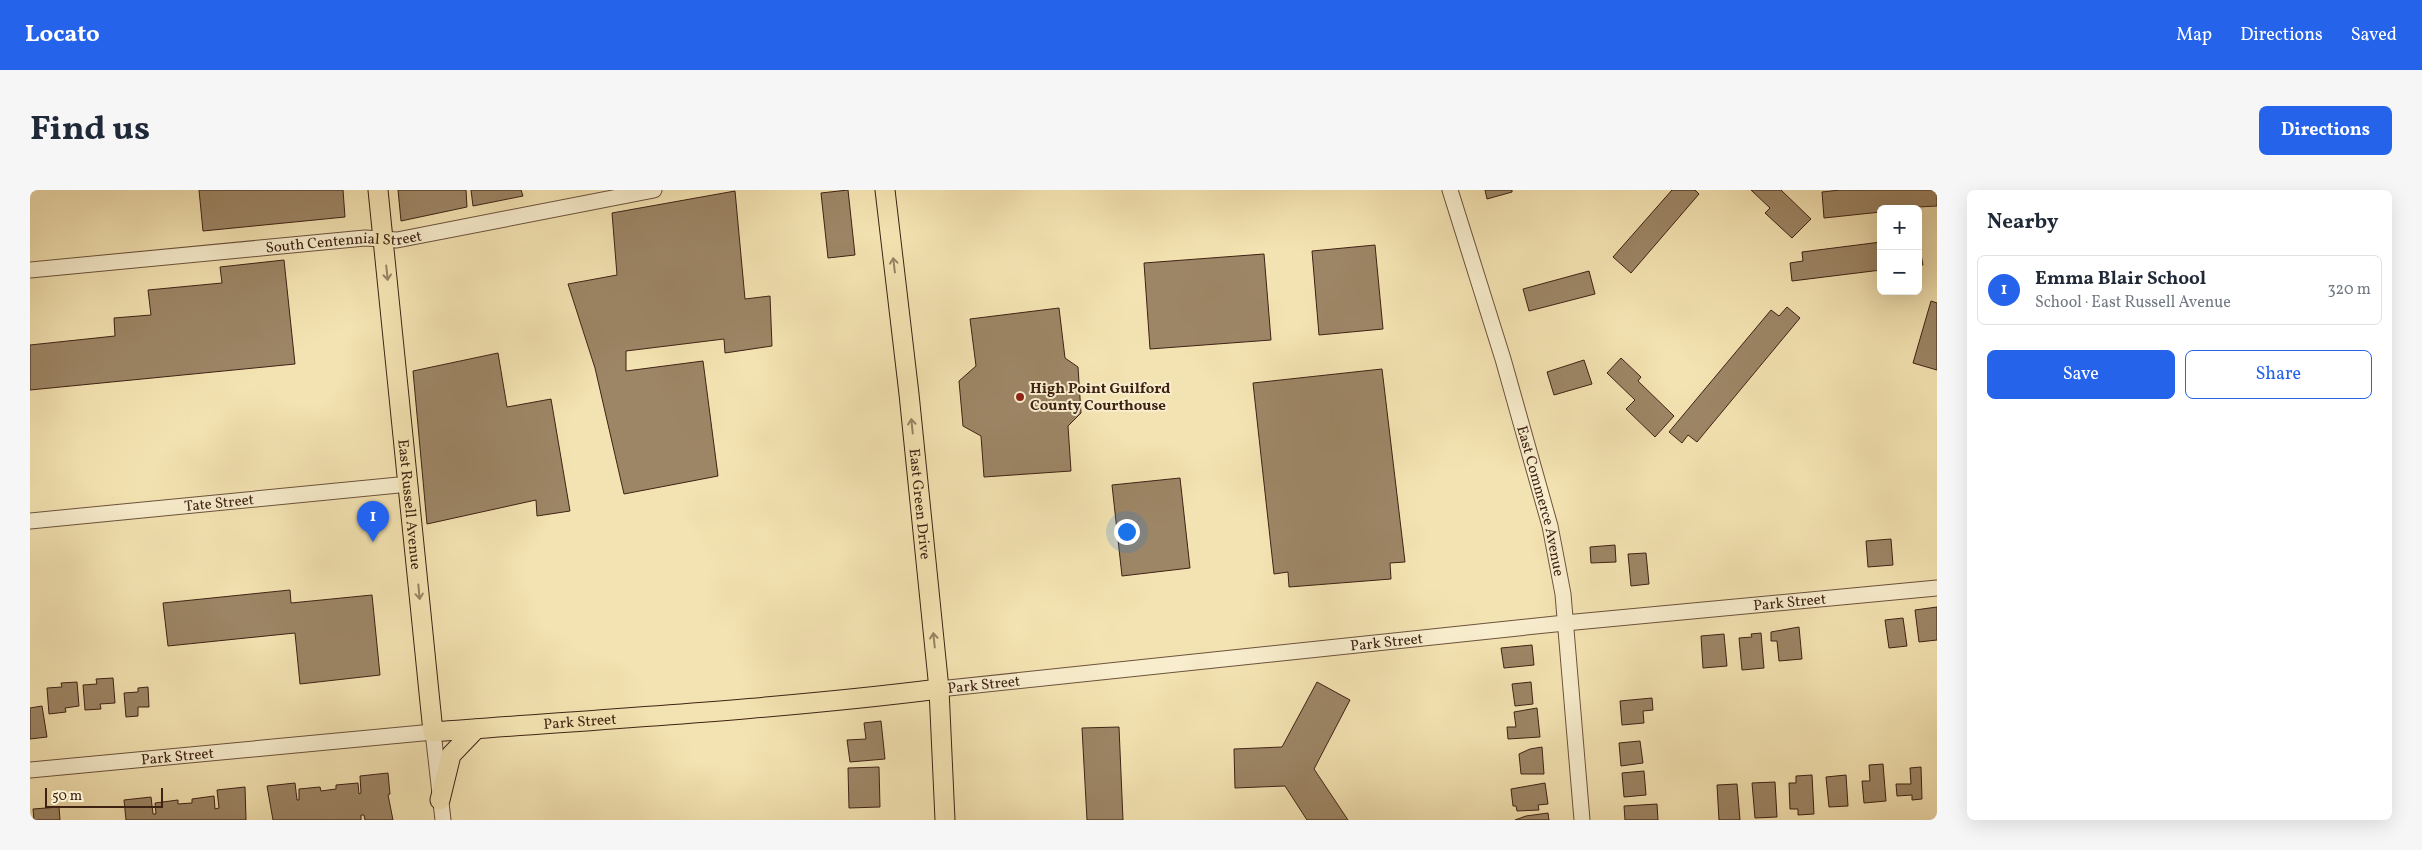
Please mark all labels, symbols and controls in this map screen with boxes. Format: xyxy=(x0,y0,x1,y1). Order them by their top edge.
text: Locato xyxy=(25,18,100,52)
text: Map xyxy=(2176,23,2212,48)
text: Directions xyxy=(2240,23,2323,48)
text: Saved xyxy=(2351,23,2397,48)
text: Find us xyxy=(30,106,150,154)
button: Directions xyxy=(2259,106,2392,155)
map controls xyxy=(1877,205,1922,295)
button: + xyxy=(1877,205,1922,250)
text: Nearby xyxy=(1987,208,2058,237)
street label: South Centennial Street xyxy=(265,226,424,259)
button: − xyxy=(1877,250,1922,295)
one-way arrow xyxy=(889,257,899,273)
one-way arrow xyxy=(382,265,392,281)
text: Emma Blair School xyxy=(2035,266,2206,292)
text: 1 xyxy=(2001,279,2007,301)
text: 320 m xyxy=(2327,279,2371,301)
text: School · East Russell Avenue xyxy=(2035,292,2231,314)
button: Save xyxy=(1987,350,2175,399)
button: Share xyxy=(2185,350,2372,399)
place label: High Point Guilford County Courthouse xyxy=(1030,379,1170,417)
marker: High Point Guilford County Courthouse xyxy=(1014,391,1026,403)
one-way arrow xyxy=(907,418,917,434)
street label: East Commerce Avenue xyxy=(1510,423,1568,578)
street label: East Russell Avenue xyxy=(391,438,425,571)
street label: East Green Drive xyxy=(903,448,935,561)
street label: Tate Street xyxy=(184,490,255,518)
pin: 1 xyxy=(357,501,389,542)
your location xyxy=(1114,519,1140,545)
one-way arrow xyxy=(414,583,424,599)
street label: Park Street xyxy=(1752,589,1827,617)
street label: Park Street xyxy=(1349,629,1424,658)
one-way arrow xyxy=(929,632,939,648)
street label: Park Street xyxy=(946,672,1021,700)
street label: Park Street xyxy=(543,710,617,736)
street label: Park Street xyxy=(140,744,215,771)
scale bar xyxy=(45,785,162,808)
text: 50 m xyxy=(52,787,82,806)

